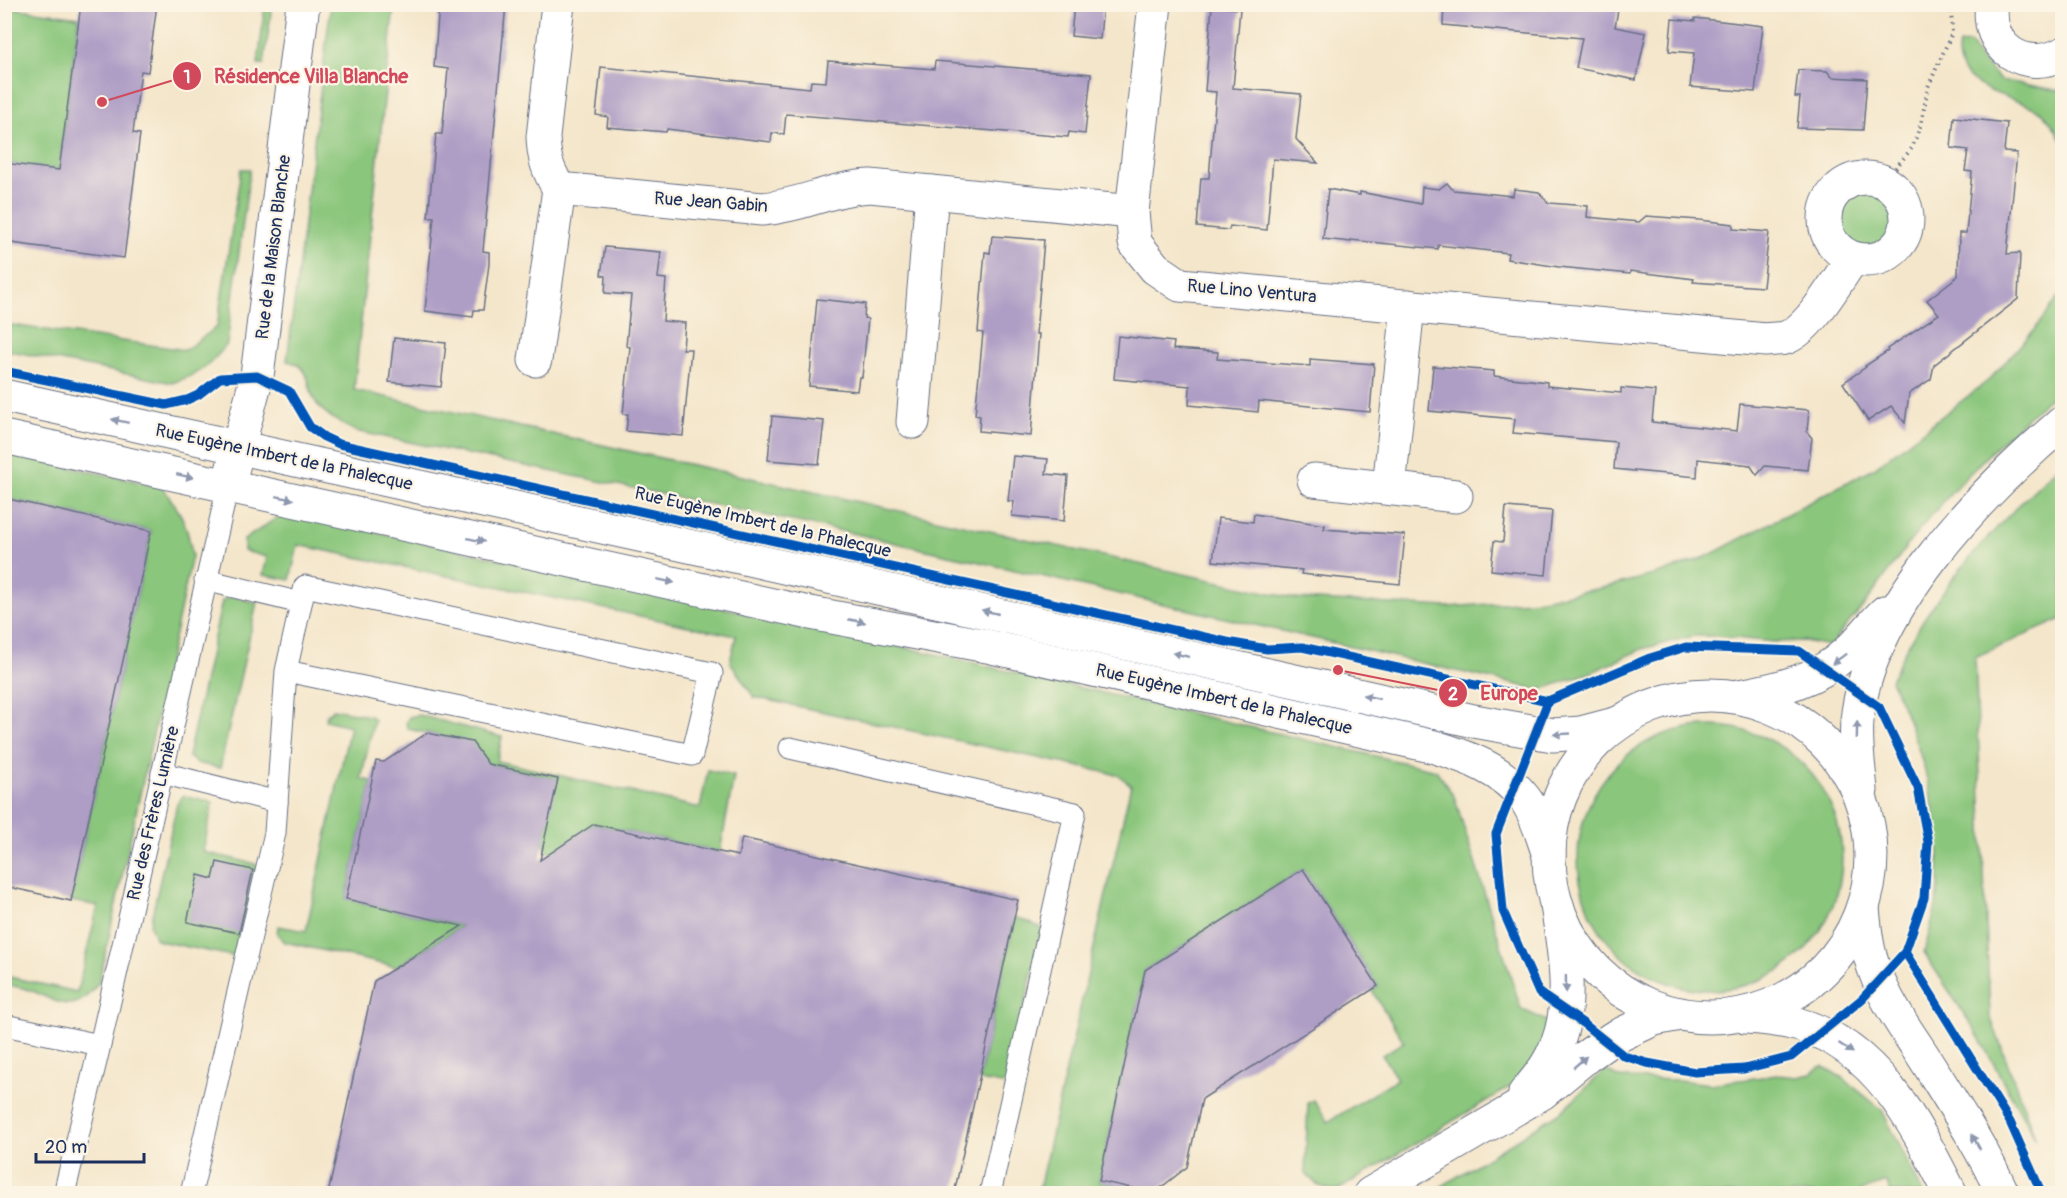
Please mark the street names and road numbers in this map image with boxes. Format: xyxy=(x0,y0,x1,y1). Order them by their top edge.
street label: Rue de la Maison Blanche xyxy=(251,153,296,341)
street label: Rue Jean Gabin xyxy=(653,187,769,218)
street label: Rue Lino Ventura xyxy=(1186,274,1318,309)
street label: Rue Eugène Imbert de la Phalecque xyxy=(153,419,415,496)
street label: Rue Eugène Imbert de la Phalecque xyxy=(632,482,893,563)
street label: Rue Eugène Imbert de la Phalecque xyxy=(1093,659,1354,740)
street label: Rue des Frères Lumière xyxy=(122,724,185,903)

